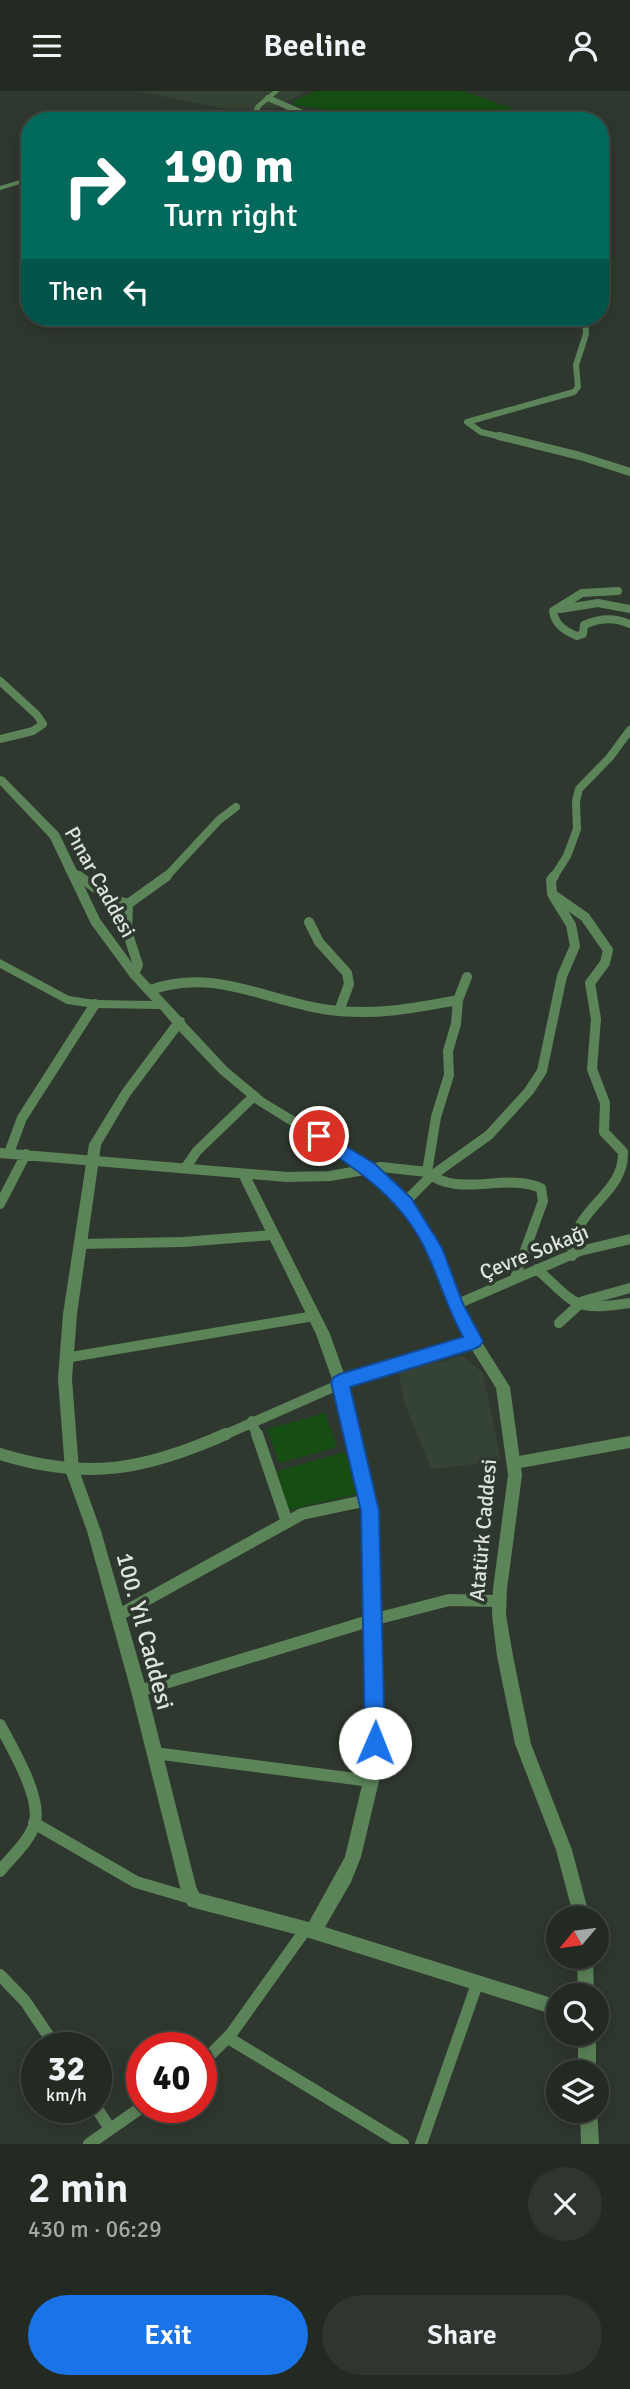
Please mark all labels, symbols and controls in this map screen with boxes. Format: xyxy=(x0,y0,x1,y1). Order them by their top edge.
text: Beeline xyxy=(263,26,367,65)
icon: menu xyxy=(28,27,66,65)
icon: person xyxy=(564,27,602,65)
text: 190 m xyxy=(164,136,294,196)
icon: right xyxy=(49,140,140,231)
text: Turn right xyxy=(164,196,297,235)
icon: left xyxy=(117,273,155,311)
text: Then xyxy=(49,276,103,308)
street label: Pınar Caddesi xyxy=(59,822,141,942)
pin xyxy=(289,1106,349,1166)
icon: arrive xyxy=(300,1117,338,1155)
street label: Çevre Sokağı xyxy=(476,1218,592,1286)
street label: Atatürk Caddesi xyxy=(464,1458,502,1602)
street label: 100. Yıl Caddesi xyxy=(110,1549,180,1713)
position arrow xyxy=(338,1706,412,1780)
north arrow xyxy=(546,1906,609,1969)
map controls xyxy=(546,1906,609,2123)
button: search xyxy=(546,1983,609,2046)
speed limit sign: 40 xyxy=(126,2032,217,2123)
text: 32 xyxy=(48,2047,85,2090)
button: layers xyxy=(546,2060,609,2123)
text: km/h xyxy=(46,2084,87,2106)
text: 2 min xyxy=(28,2163,129,2214)
button: close xyxy=(528,2167,602,2241)
text: 430 m · 06:29 xyxy=(28,2215,162,2244)
button: Exit xyxy=(28,2295,308,2375)
button: Share xyxy=(322,2295,602,2375)

